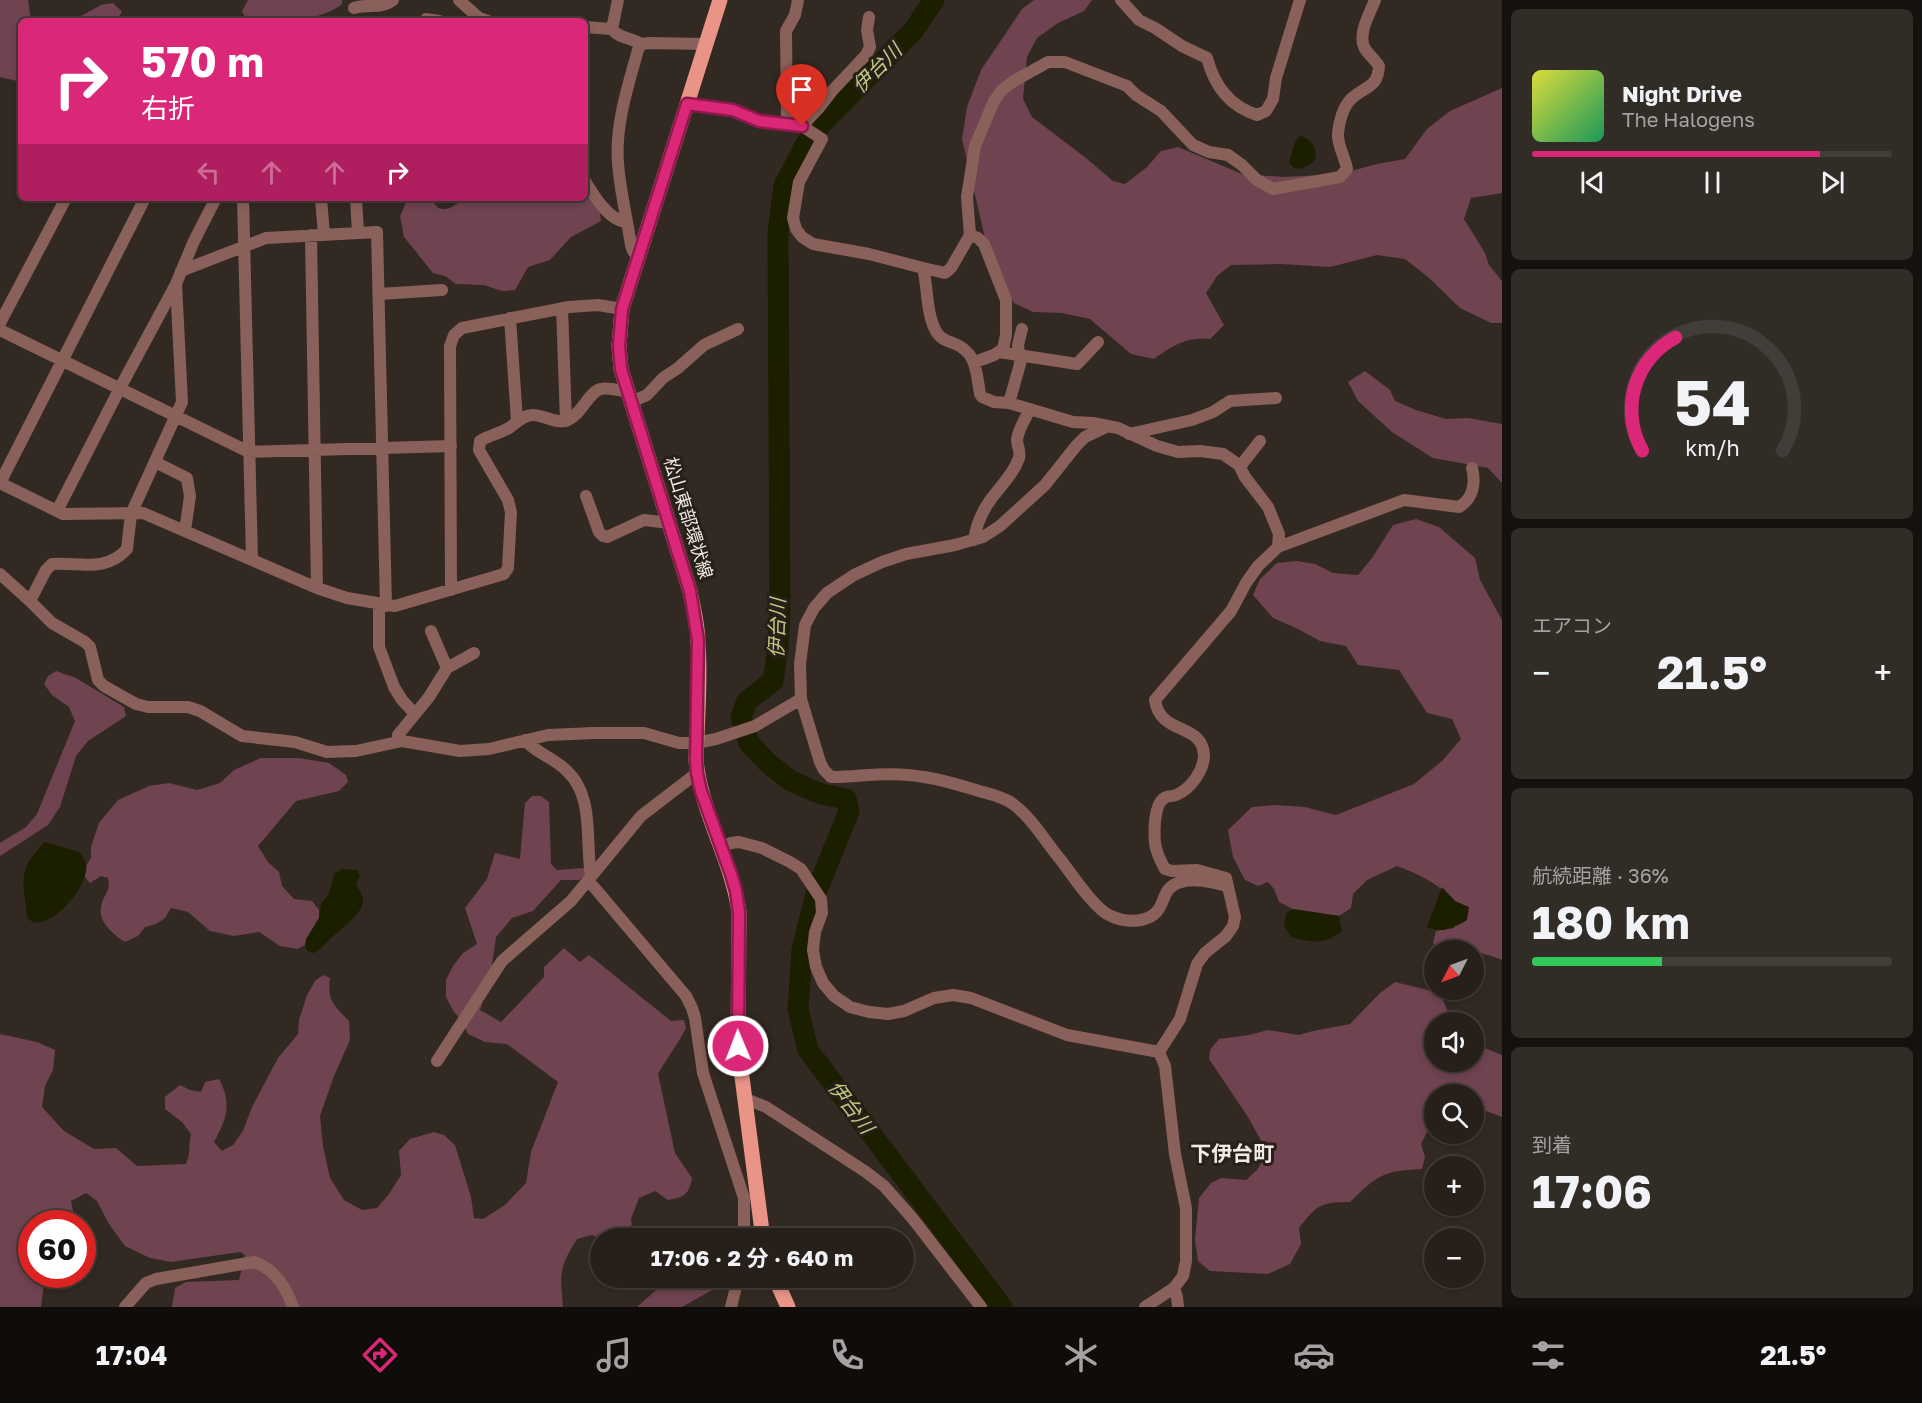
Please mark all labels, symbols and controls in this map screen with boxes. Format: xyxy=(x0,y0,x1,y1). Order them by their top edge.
text: 570 m xyxy=(141,36,264,86)
water label: 伊台川 xyxy=(847,36,907,97)
icon: right xyxy=(42,42,120,120)
pin xyxy=(776,64,827,126)
icon: arrive xyxy=(785,73,818,106)
text: Night Drive xyxy=(1622,80,1742,107)
text: 右折 xyxy=(141,92,195,124)
text: The Halogens xyxy=(1622,107,1755,131)
icon: left xyxy=(192,156,225,189)
icon: ahead xyxy=(255,156,288,189)
icon: ahead xyxy=(318,156,351,189)
icon: right xyxy=(381,156,414,189)
icon: previous xyxy=(1576,166,1609,199)
icon: pause xyxy=(1696,166,1729,199)
icon: next xyxy=(1816,166,1849,199)
text: 54 xyxy=(1673,364,1751,439)
text: km/h xyxy=(1685,435,1739,461)
street label: 松山東部環状線 xyxy=(660,454,718,581)
water label: 伊台川 xyxy=(763,596,789,658)
text: エアコン xyxy=(1532,613,1612,637)
text: 21.5° xyxy=(1657,645,1767,699)
text: − xyxy=(1532,653,1550,692)
text: + xyxy=(1874,653,1892,692)
text: 航続距離 · 36% xyxy=(1532,863,1669,887)
text: 180 km xyxy=(1532,895,1690,949)
north arrow xyxy=(1424,940,1484,1000)
map controls xyxy=(1424,940,1484,1288)
button: sound xyxy=(1424,1012,1484,1072)
position arrow xyxy=(706,1014,770,1078)
water label: 伊台川 xyxy=(824,1075,881,1139)
button: search xyxy=(1424,1084,1484,1144)
text: 到着 xyxy=(1532,1132,1572,1156)
district label: 下伊台町 xyxy=(1190,1140,1274,1166)
button: + xyxy=(1424,1156,1484,1216)
text: 17:06 xyxy=(1532,1164,1652,1218)
speed limit sign: 60 xyxy=(18,1210,96,1288)
button: − xyxy=(1424,1228,1484,1288)
text: 17:06 · 2 分 · 640 m xyxy=(651,1244,853,1271)
icon: directions xyxy=(359,1334,401,1376)
icon: music xyxy=(593,1334,635,1376)
icon: phone xyxy=(826,1334,868,1376)
icon: climate xyxy=(1060,1334,1102,1376)
icon: car xyxy=(1293,1334,1335,1376)
icon: filters xyxy=(1527,1334,1569,1376)
text: 17:04 xyxy=(96,1339,167,1371)
text: 21.5° xyxy=(1760,1339,1826,1371)

